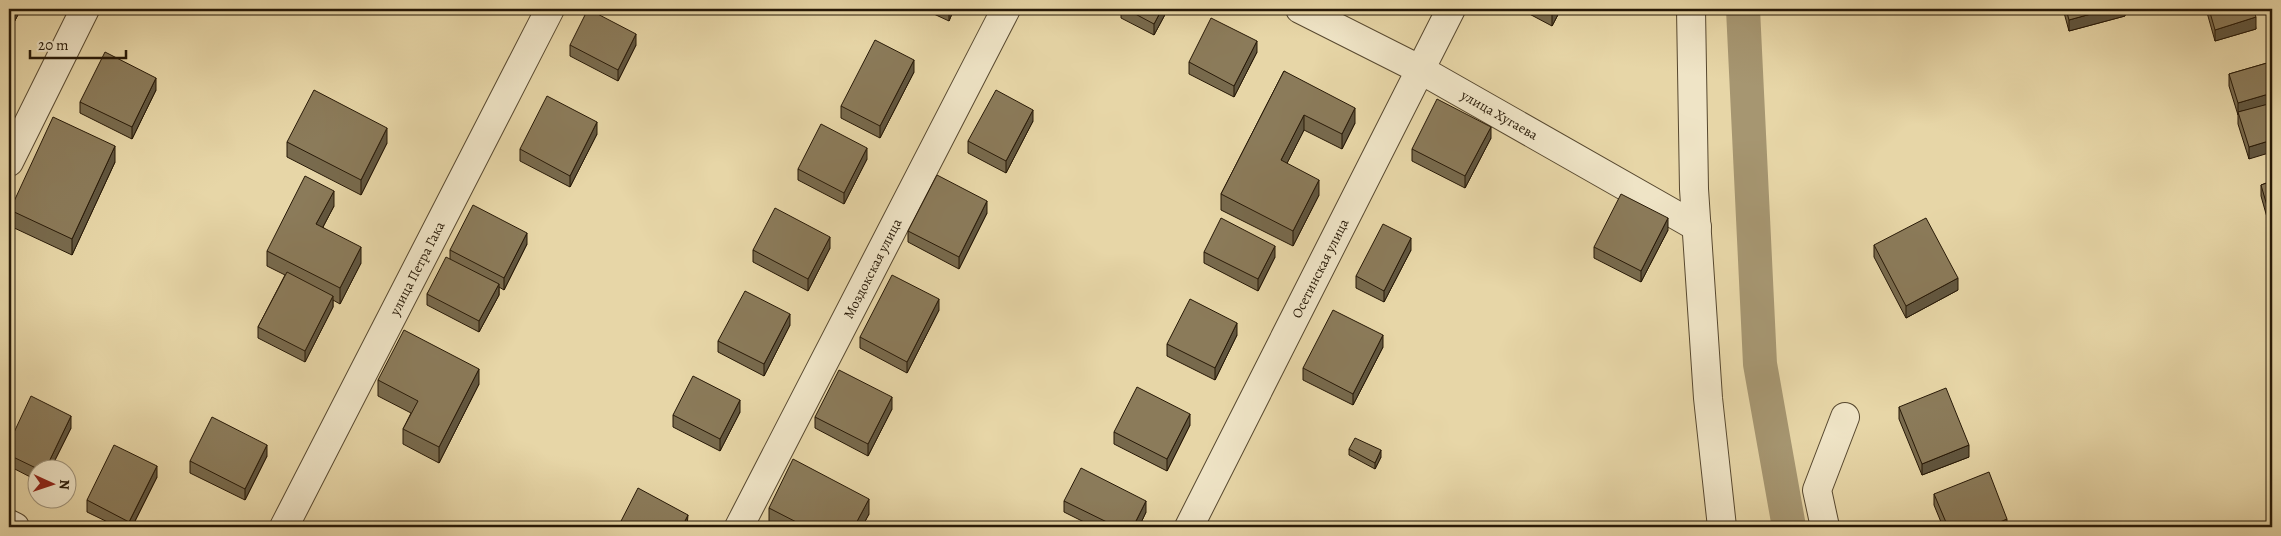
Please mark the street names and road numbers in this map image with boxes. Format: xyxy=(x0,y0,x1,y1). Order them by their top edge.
street label: улица Хугаева xyxy=(1457,85,1542,144)
street label: Моздокская улица xyxy=(839,214,906,322)
street label: Осетинская улица xyxy=(1287,215,1353,321)
street label: улица Петра Гака xyxy=(384,217,449,319)

